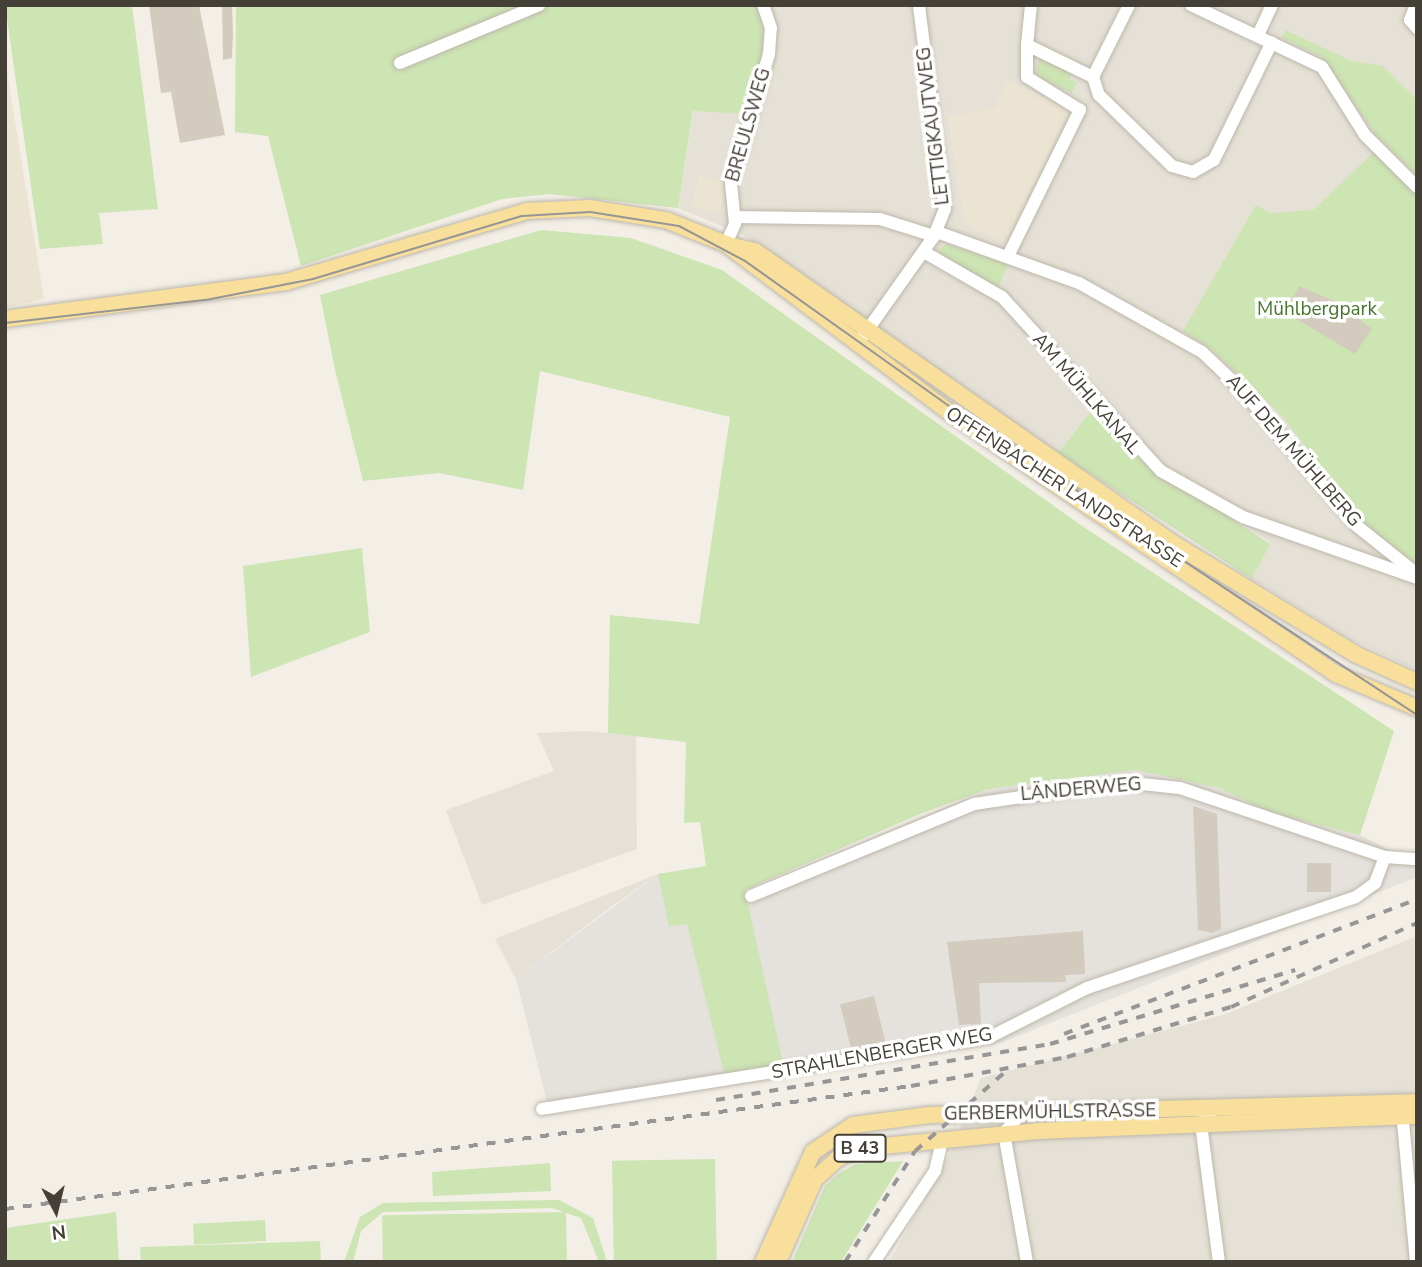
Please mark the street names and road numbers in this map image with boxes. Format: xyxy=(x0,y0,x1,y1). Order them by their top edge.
street label: LETTIGKAUTWEG xyxy=(913,46,955,206)
street label: BREULSWEG xyxy=(722,65,776,185)
street label: AM MÜHLKANAL xyxy=(1027,329,1145,459)
street label: AUF DEM MÜHLBERG xyxy=(1221,370,1365,532)
street label: OFFENBACHER LANDSTRASSE xyxy=(941,403,1187,573)
street label: LÄNDERWEG xyxy=(1020,773,1142,807)
street label: STRAHLENBERGER WEG xyxy=(770,1023,994,1085)
street label: GERBERMÜHLSTRASSE xyxy=(944,1100,1156,1126)
road number: B 43 xyxy=(832,1134,888,1162)

